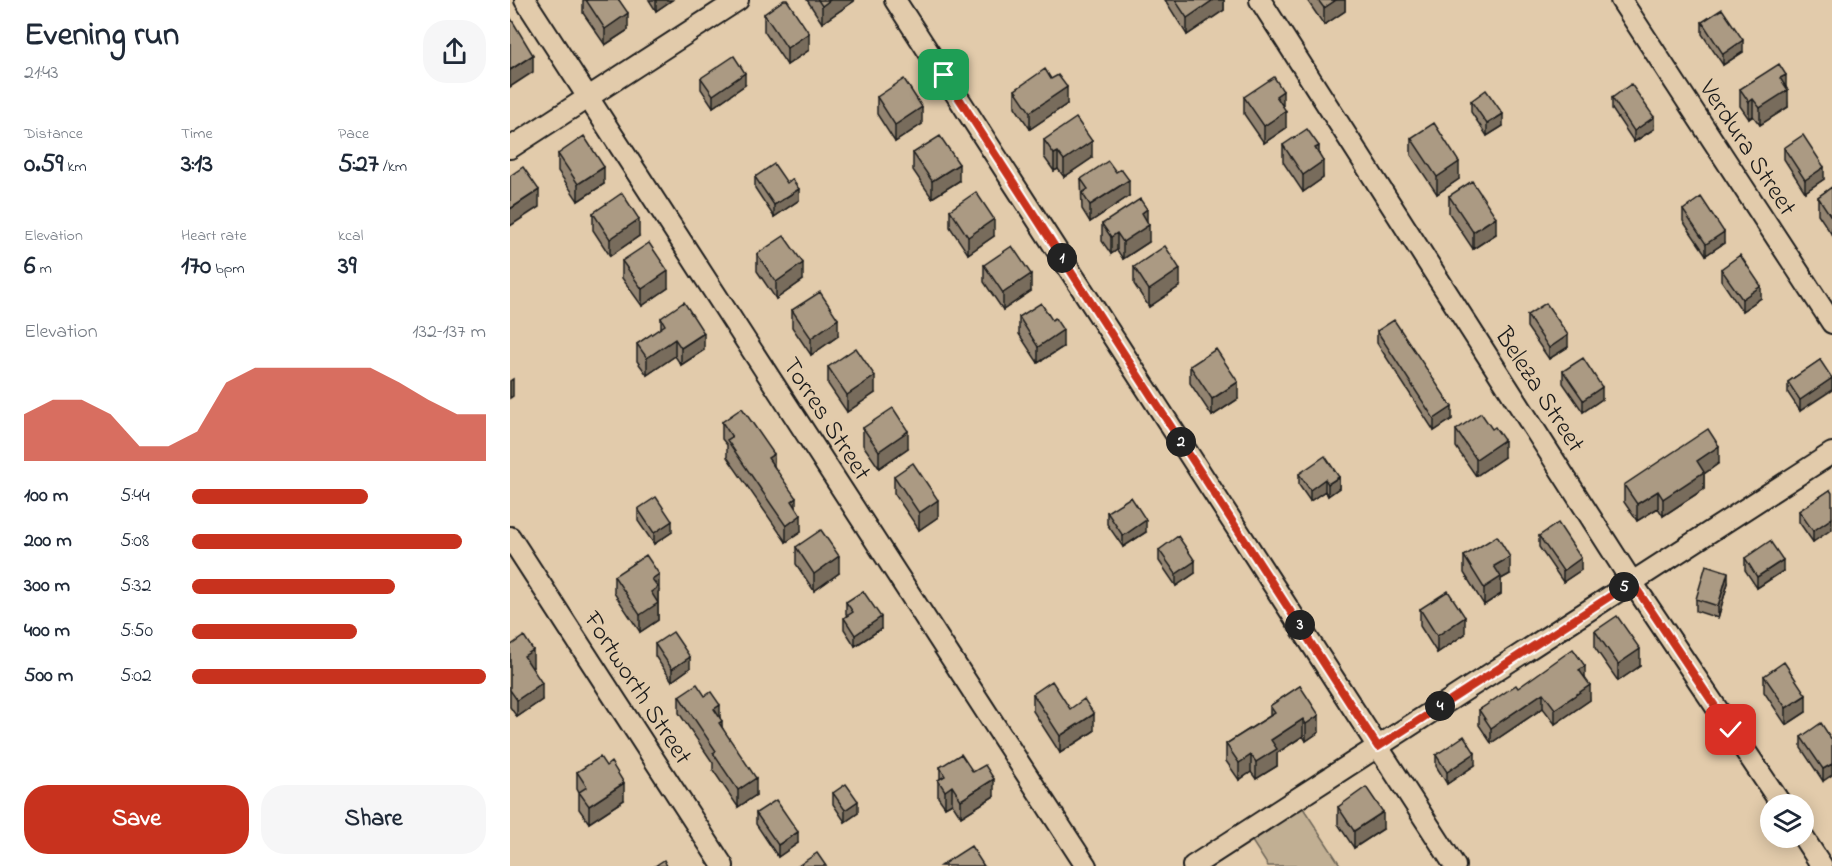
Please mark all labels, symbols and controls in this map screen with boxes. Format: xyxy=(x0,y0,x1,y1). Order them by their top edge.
text: Evening run xyxy=(24,12,179,60)
button: share xyxy=(423,20,486,83)
pin xyxy=(918,49,969,100)
icon: arrive xyxy=(927,58,960,91)
text: 21:43 xyxy=(24,59,59,88)
street label: Verdura Street xyxy=(1688,72,1805,224)
text: Distance xyxy=(24,122,83,146)
text: Time xyxy=(181,122,213,146)
text: Pace xyxy=(338,122,369,146)
text: 0.59 xyxy=(24,146,63,184)
text: 3:13 xyxy=(181,146,213,184)
text: 5:27 xyxy=(338,146,379,184)
text: km xyxy=(63,155,87,179)
text: /km xyxy=(379,155,407,179)
text: Elevation xyxy=(24,224,83,248)
text: Heart rate xyxy=(181,224,247,248)
text: kcal xyxy=(338,224,363,248)
pin: 1 xyxy=(1047,243,1077,273)
text: 1 xyxy=(1059,246,1065,270)
text: 6 xyxy=(24,248,35,286)
text: 170 xyxy=(181,248,211,286)
text: 39 xyxy=(338,248,357,286)
text: m xyxy=(35,257,52,281)
text: bpm xyxy=(211,257,245,281)
text: Elevation xyxy=(24,318,98,347)
text: 132–137 m xyxy=(412,318,486,347)
street label: Beleza Street xyxy=(1483,320,1593,461)
street label: Torres Street xyxy=(771,350,880,489)
pin: 2 xyxy=(1166,427,1196,457)
text: 2 xyxy=(1177,430,1185,454)
text: 100 m xyxy=(24,482,68,511)
text: 5:44 xyxy=(120,482,150,511)
text: 200 m xyxy=(24,527,72,556)
text: 5:08 xyxy=(120,527,149,556)
text: 300 m xyxy=(24,572,70,601)
text: 5:32 xyxy=(120,572,151,601)
pin: 5 xyxy=(1609,572,1639,602)
text: 5 xyxy=(1619,575,1629,599)
street label: Fortworth Street xyxy=(572,604,701,773)
pin: 3 xyxy=(1285,610,1315,640)
text: 3 xyxy=(1297,613,1303,637)
text: 400 m xyxy=(24,617,70,646)
text: 5:50 xyxy=(120,617,153,646)
text: 500 m xyxy=(24,662,73,691)
text: 5:02 xyxy=(120,662,152,691)
pin: 4 xyxy=(1425,691,1455,721)
text: 4 xyxy=(1437,694,1443,718)
pin xyxy=(1705,704,1756,755)
icon: check xyxy=(1714,713,1747,746)
button: Save xyxy=(24,785,249,854)
button: Share xyxy=(261,785,486,854)
map controls xyxy=(1760,794,1814,848)
button: layers xyxy=(1760,794,1814,848)

